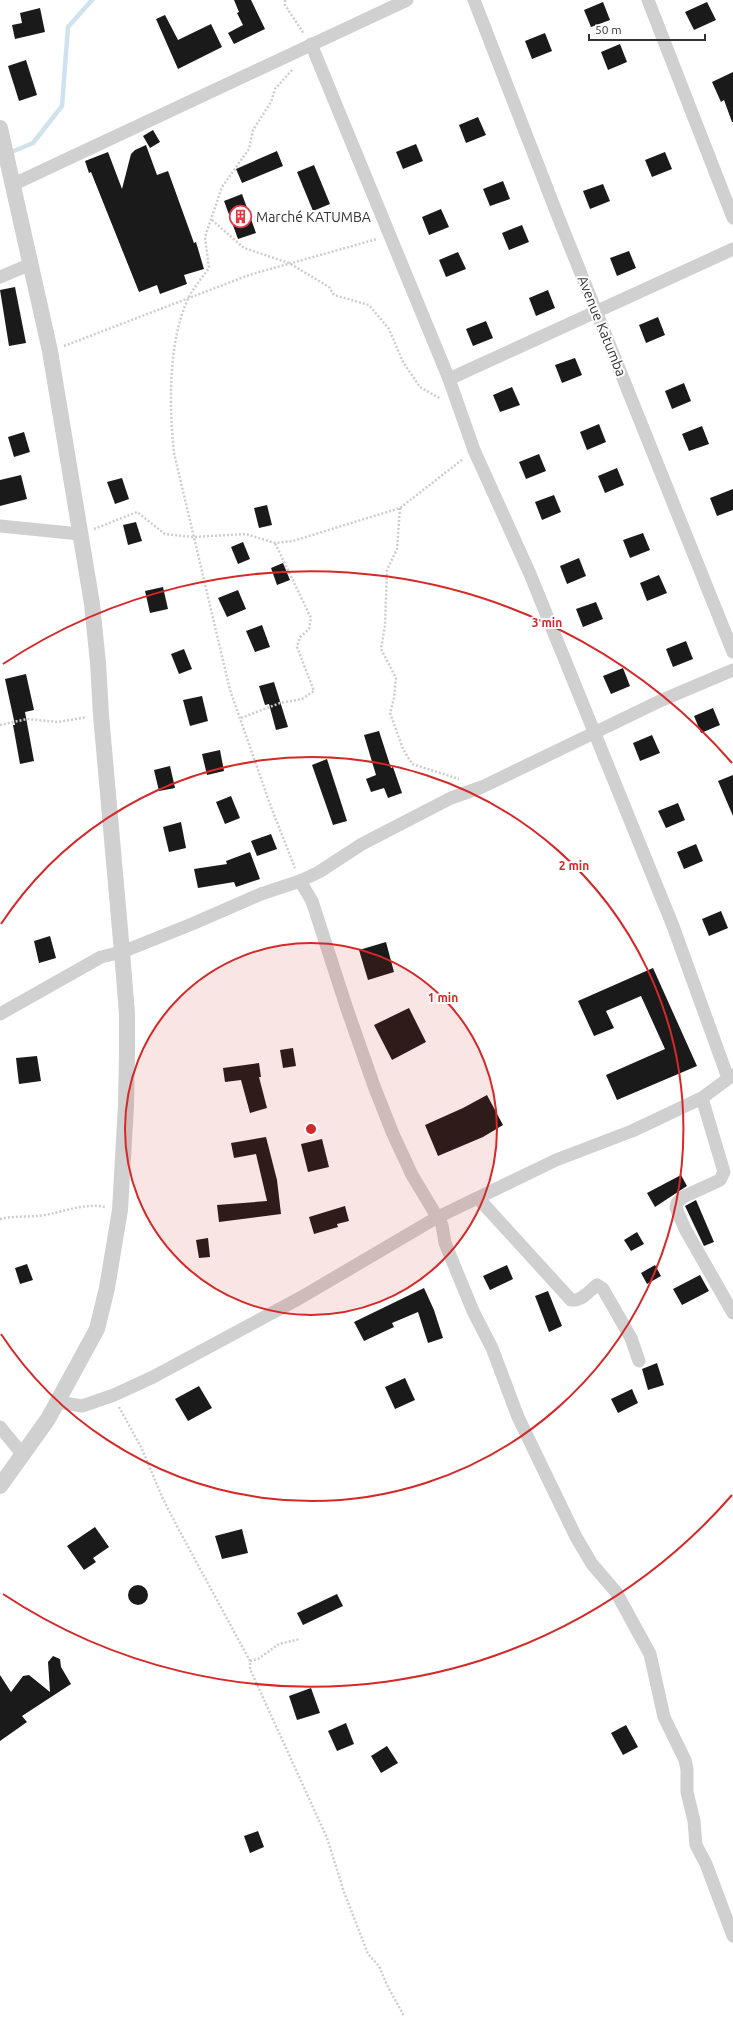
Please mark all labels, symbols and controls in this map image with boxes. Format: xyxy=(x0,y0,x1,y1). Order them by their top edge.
scale bar xyxy=(589,16,705,42)
text: 50 m xyxy=(595,23,622,36)
building icon: Marché KATUMBA xyxy=(227,204,253,230)
place label: Marché KATUMBA xyxy=(256,209,371,225)
street label: Avenue Katumba xyxy=(575,273,629,379)
text: 3 min xyxy=(532,616,562,629)
text: 2 min xyxy=(559,859,589,872)
text: 1 min xyxy=(428,991,458,1004)
centre of rings xyxy=(304,1122,318,1136)

